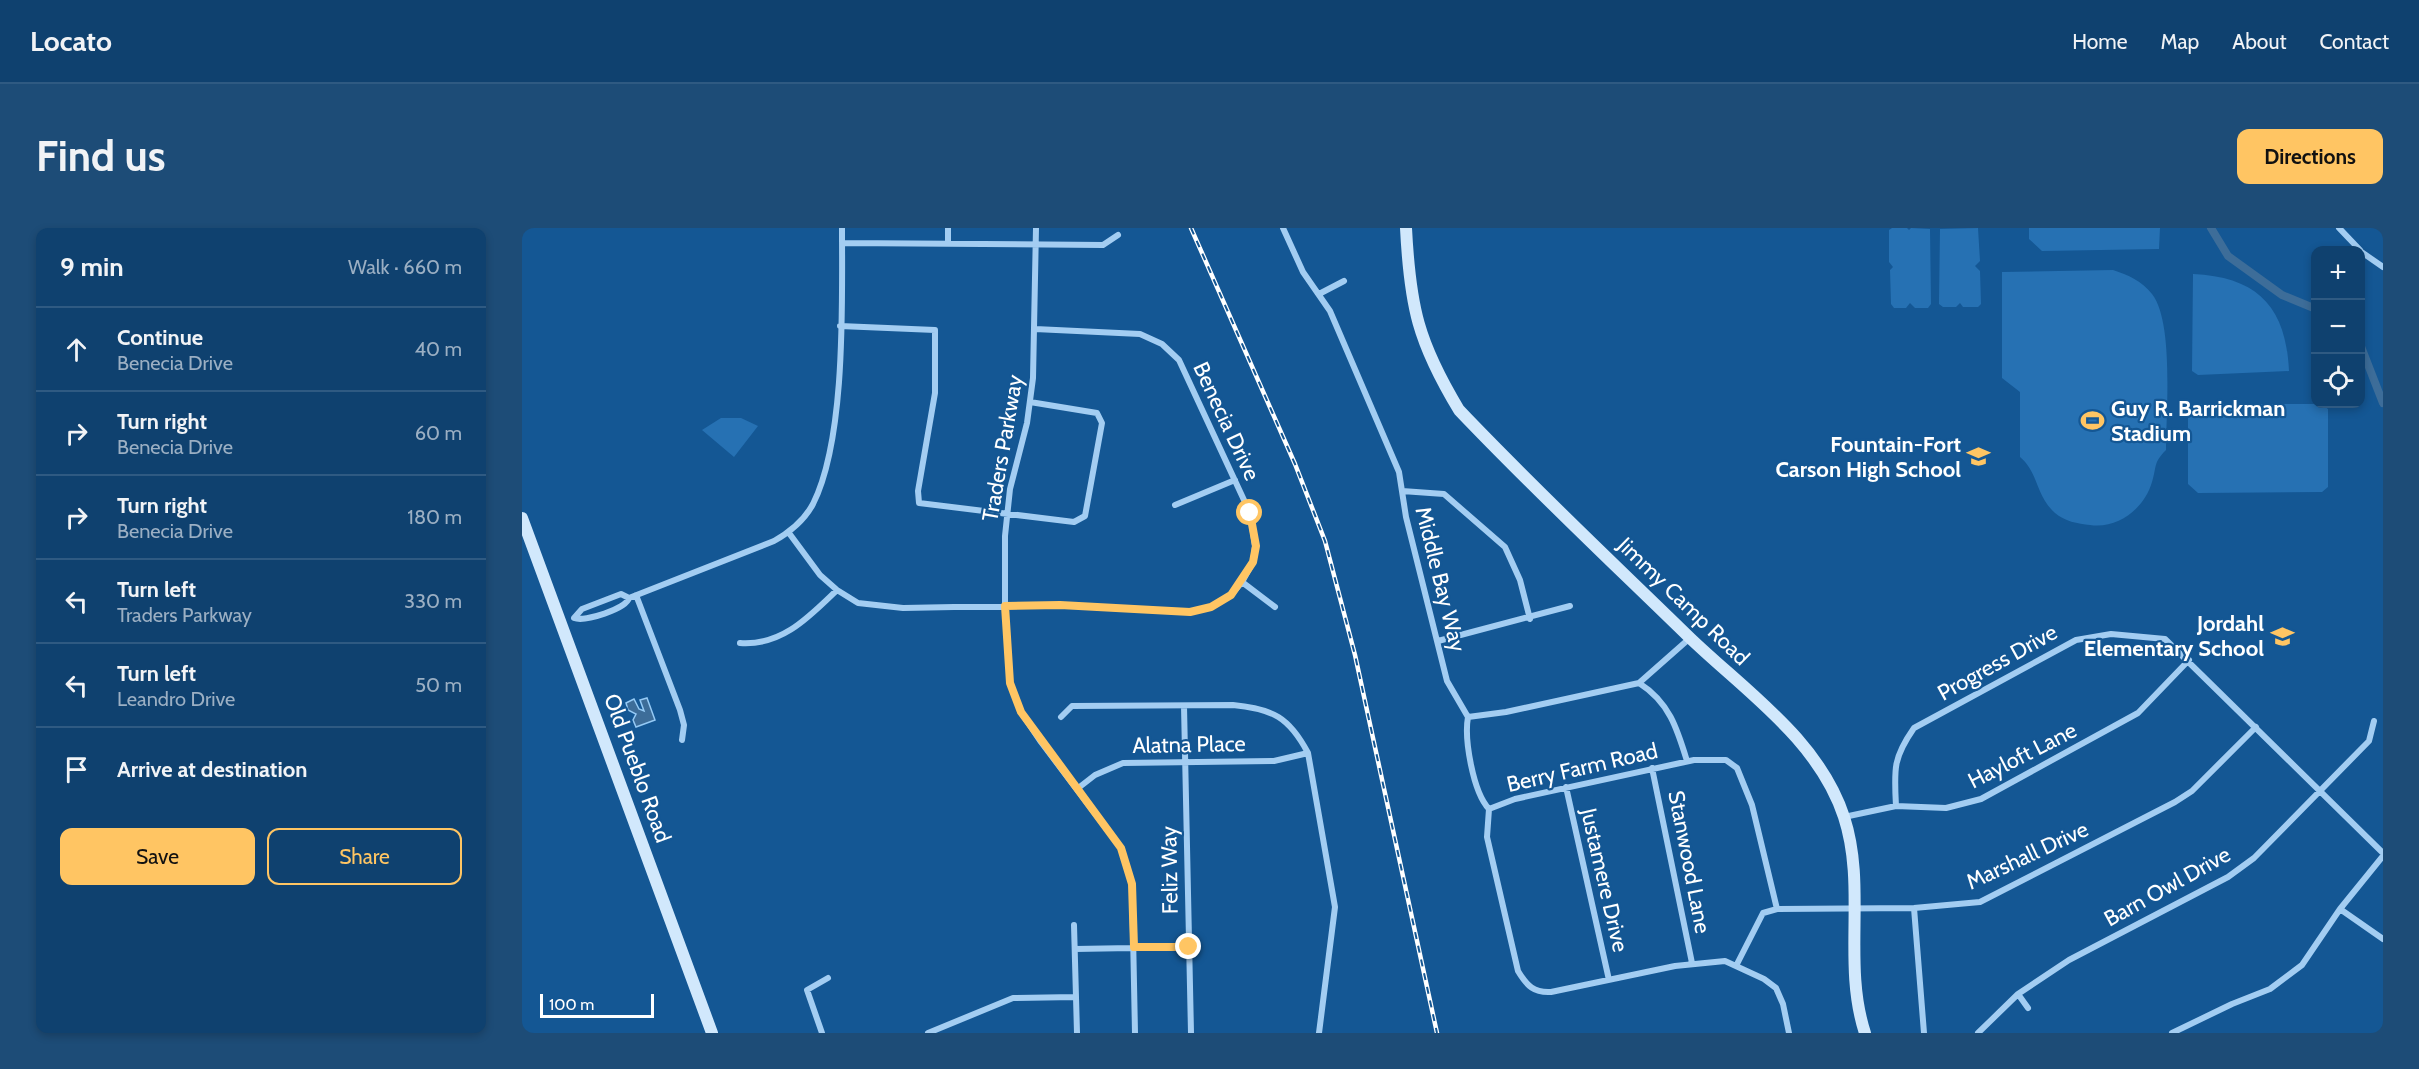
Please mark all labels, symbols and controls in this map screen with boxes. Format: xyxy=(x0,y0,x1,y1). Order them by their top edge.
text: Locato xyxy=(30,24,112,58)
text: Home xyxy=(2072,29,2128,54)
text: Map xyxy=(2161,29,2199,54)
text: About xyxy=(2232,29,2286,54)
text: Contact xyxy=(2319,29,2389,54)
button: Directions xyxy=(2237,129,2383,184)
text: Find us xyxy=(36,130,165,182)
map controls xyxy=(2311,246,2365,408)
button: + xyxy=(2311,246,2365,300)
text: 9 min xyxy=(60,251,124,283)
text: Walk · 660 m xyxy=(348,255,462,279)
button: − xyxy=(2311,300,2365,354)
text: Continue xyxy=(117,324,203,351)
icon: ahead xyxy=(60,333,93,366)
text: 40 m xyxy=(414,337,462,361)
text: Benecia Drive xyxy=(117,351,233,375)
button: locate xyxy=(2311,354,2365,408)
street label: Benecia Drive xyxy=(1187,358,1266,485)
street label: Traders Parkway xyxy=(976,373,1029,523)
place label: Guy R. Barrickman Stadium xyxy=(2111,395,2285,447)
text: Turn right xyxy=(117,408,207,435)
sports icon: Guy R. Barrickman Stadium xyxy=(2080,408,2106,434)
icon: right xyxy=(60,417,93,450)
text: 60 m xyxy=(415,421,462,445)
place label: Fountain-Fort Carson High School xyxy=(1775,431,1961,483)
text: Benecia Drive xyxy=(117,435,233,459)
school or university icon: Fountain-Fort Carson High School xyxy=(1966,444,1992,470)
text: Turn right xyxy=(117,492,207,519)
route start xyxy=(1236,499,1262,525)
icon: right xyxy=(60,501,93,534)
street label: Middle Bay Way xyxy=(1409,504,1472,654)
text: 180 m xyxy=(407,505,462,529)
text: Benecia Drive xyxy=(117,519,233,543)
street label: Jimmy Camp Road xyxy=(1611,531,1755,671)
text: Turn left xyxy=(117,576,196,603)
icon: left xyxy=(60,585,93,618)
text: 330 m xyxy=(404,589,462,613)
text: Traders Parkway xyxy=(117,603,252,627)
place label: Jordahl Elementary School xyxy=(2084,610,2264,662)
street label: Progress Drive xyxy=(1933,618,2062,706)
school or university icon: Jordahl Elementary School xyxy=(2269,623,2295,649)
text: Turn left xyxy=(117,660,196,687)
icon: left xyxy=(60,669,93,702)
text: 50 m xyxy=(415,673,462,697)
text: Leandro Drive xyxy=(117,687,235,711)
street label: Old Pueblo Road xyxy=(598,690,677,846)
street label: Hayloft Lane xyxy=(1963,717,2081,794)
street label: Alatna Place xyxy=(1132,730,1246,759)
street label: Berry Farm Road xyxy=(1504,737,1660,798)
icon: arrive xyxy=(60,753,93,786)
text: Arrive at destination xyxy=(117,756,307,783)
street label: Stanwood Lane xyxy=(1662,788,1717,936)
street label: Justamere Drive xyxy=(1575,805,1634,955)
street label: Marshall Drive xyxy=(1962,815,2093,895)
street label: Feliz Way xyxy=(1155,826,1184,914)
button: Save xyxy=(60,828,255,885)
button: Share xyxy=(267,828,462,885)
street label: Barn Owl Drive xyxy=(2099,841,2235,932)
route end xyxy=(1175,933,1201,959)
scale bar xyxy=(540,991,654,1018)
text: 100 m xyxy=(549,995,594,1014)

